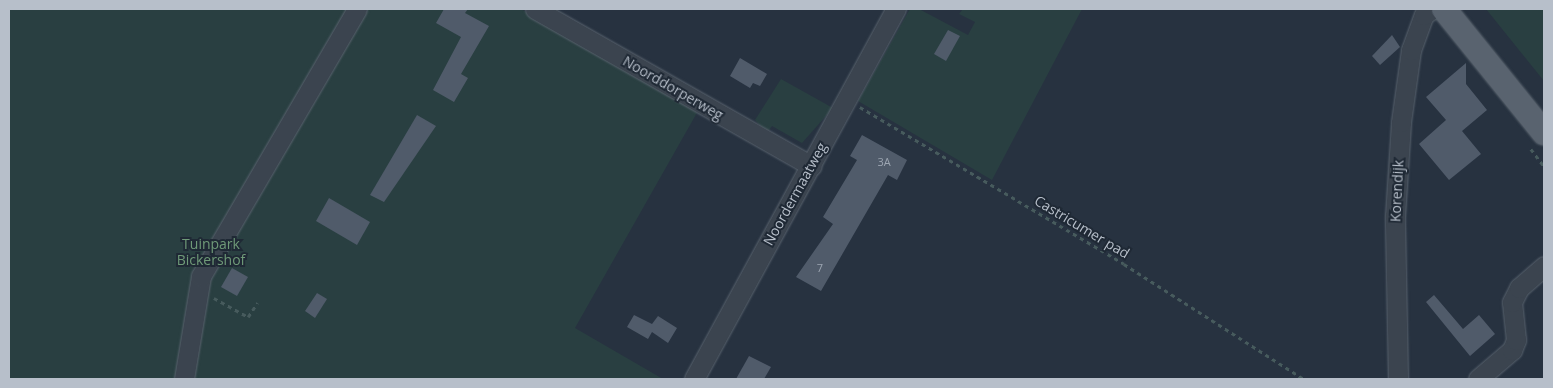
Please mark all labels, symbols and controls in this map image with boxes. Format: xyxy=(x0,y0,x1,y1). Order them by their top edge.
street label: Noorddorperweg xyxy=(620,53,726,123)
street label: Noordermaatweg xyxy=(760,140,830,248)
house number: 3A xyxy=(877,155,891,169)
street label: Korendijk xyxy=(1387,160,1407,222)
street label: Castricumer pad xyxy=(1031,192,1133,262)
park label: Tuinpark Bickershof xyxy=(177,236,245,268)
house number: 7 xyxy=(817,261,823,275)

